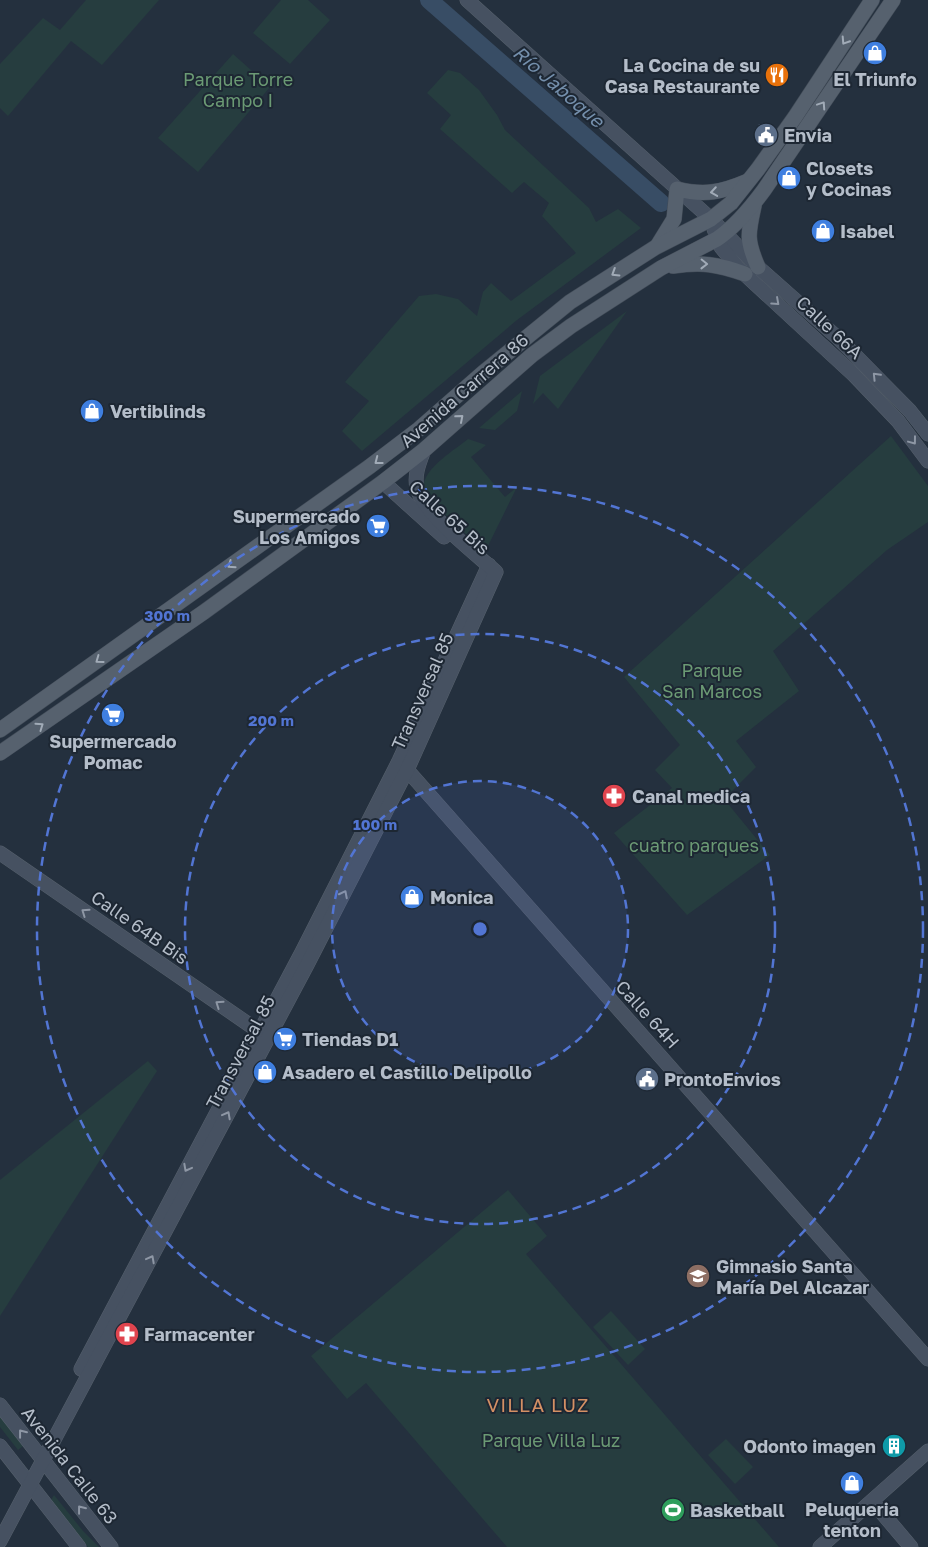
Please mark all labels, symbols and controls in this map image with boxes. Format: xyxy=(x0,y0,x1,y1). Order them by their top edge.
one-way arrow xyxy=(842,35,851,44)
water label: Río Jaboque xyxy=(509,40,611,133)
shop icon: El Triunfo xyxy=(862,40,888,66)
place label: La Cocina de su Casa Restaurante xyxy=(605,54,760,97)
restaurant icon: La Cocina de su Casa Restaurante xyxy=(764,62,790,88)
park label: Parque Torre Campo I xyxy=(183,68,293,111)
place label: El Triunfo xyxy=(833,68,917,90)
one-way arrow xyxy=(816,101,825,111)
public building icon: Envia xyxy=(753,122,779,148)
place label: Envia xyxy=(784,124,832,146)
place label: Closets y Cocinas xyxy=(806,157,892,200)
shop icon: Closets y Cocinas xyxy=(776,165,802,191)
one-way arrow xyxy=(709,186,718,196)
shop icon: Isabel xyxy=(810,218,836,244)
place label: Isabel xyxy=(840,220,894,242)
one-way arrow xyxy=(700,259,708,269)
one-way arrow xyxy=(611,267,620,277)
street label: Calle 66A xyxy=(792,291,868,363)
one-way arrow xyxy=(770,296,779,305)
street label: Avenida Carrera 86 xyxy=(395,328,533,452)
one-way arrow xyxy=(873,372,882,381)
shop icon: Vertiblinds xyxy=(79,398,105,424)
place label: Vertiblinds xyxy=(110,400,206,422)
one-way arrow xyxy=(455,415,464,424)
one-way arrow xyxy=(907,435,916,445)
one-way arrow xyxy=(375,455,384,463)
street label: Calle 65 Bis xyxy=(405,475,495,559)
place label: Supermercado Los Amigos xyxy=(233,505,360,548)
supermarket icon: Supermercado Los Amigos xyxy=(365,513,391,539)
one-way arrow xyxy=(227,559,237,568)
text: 300 m xyxy=(144,606,190,624)
street label: Transversal 85 xyxy=(386,629,458,753)
one-way arrow xyxy=(95,654,105,663)
park label: Parque San Marcos xyxy=(662,659,762,702)
supermarket icon: Supermercado Pomac xyxy=(100,702,126,728)
text: 200 m xyxy=(248,711,294,729)
one-way arrow xyxy=(35,723,44,732)
place label: Supermercado Pomac xyxy=(49,730,177,773)
pharmacy icon: Canal medica xyxy=(601,783,627,809)
place label: Canal medica xyxy=(632,785,750,807)
text: 100 m xyxy=(353,815,397,833)
park label: cuatro parques xyxy=(629,834,759,856)
shop icon: Monica xyxy=(399,884,425,910)
street label: Calle 64B Bis xyxy=(87,885,193,969)
place label: Monica xyxy=(430,886,493,908)
one-way arrow xyxy=(338,890,348,899)
one-way arrow xyxy=(81,909,91,918)
centre of rings xyxy=(471,920,489,938)
street label: Calle 64H xyxy=(612,975,684,1053)
street label: Transversal 85 xyxy=(201,991,279,1113)
one-way arrow xyxy=(215,1001,224,1011)
supermarket icon: Tiendas D1 xyxy=(272,1026,298,1052)
place label: Tiendas D1 xyxy=(302,1028,398,1050)
shop icon: Asadero el Castillo Delipollo xyxy=(252,1059,278,1085)
place label: Asadero el Castillo Delipollo xyxy=(282,1061,532,1083)
public building icon: ProntoEnvios xyxy=(634,1066,660,1092)
place label: ProntoEnvios xyxy=(664,1068,781,1090)
one-way arrow xyxy=(221,1112,231,1121)
one-way arrow xyxy=(183,1163,193,1172)
one-way arrow xyxy=(145,1255,155,1264)
place label: Gimnasio Santa María Del Alcazar xyxy=(716,1255,869,1298)
school or university icon: Gimnasio Santa María Del Alcazar xyxy=(685,1263,711,1289)
pharmacy icon: Farmacenter xyxy=(114,1321,140,1347)
place label: Farmacenter xyxy=(144,1323,255,1345)
district label: VILLA LUZ xyxy=(487,1393,589,1416)
street label: Avenida Calle 63 xyxy=(17,1402,123,1528)
park label: Parque Villa Luz xyxy=(482,1429,620,1451)
one-way arrow xyxy=(19,1430,27,1439)
building icon: Odonto imagen xyxy=(881,1433,907,1459)
place label: Odonto imagen xyxy=(743,1435,876,1457)
shop icon: Peluqueria tenton xyxy=(839,1470,865,1496)
sports icon: Basketball xyxy=(660,1497,686,1523)
place label: Peluqueria tenton xyxy=(805,1498,899,1541)
place label: Basketball xyxy=(690,1499,785,1521)
one-way arrow xyxy=(78,1505,87,1514)

